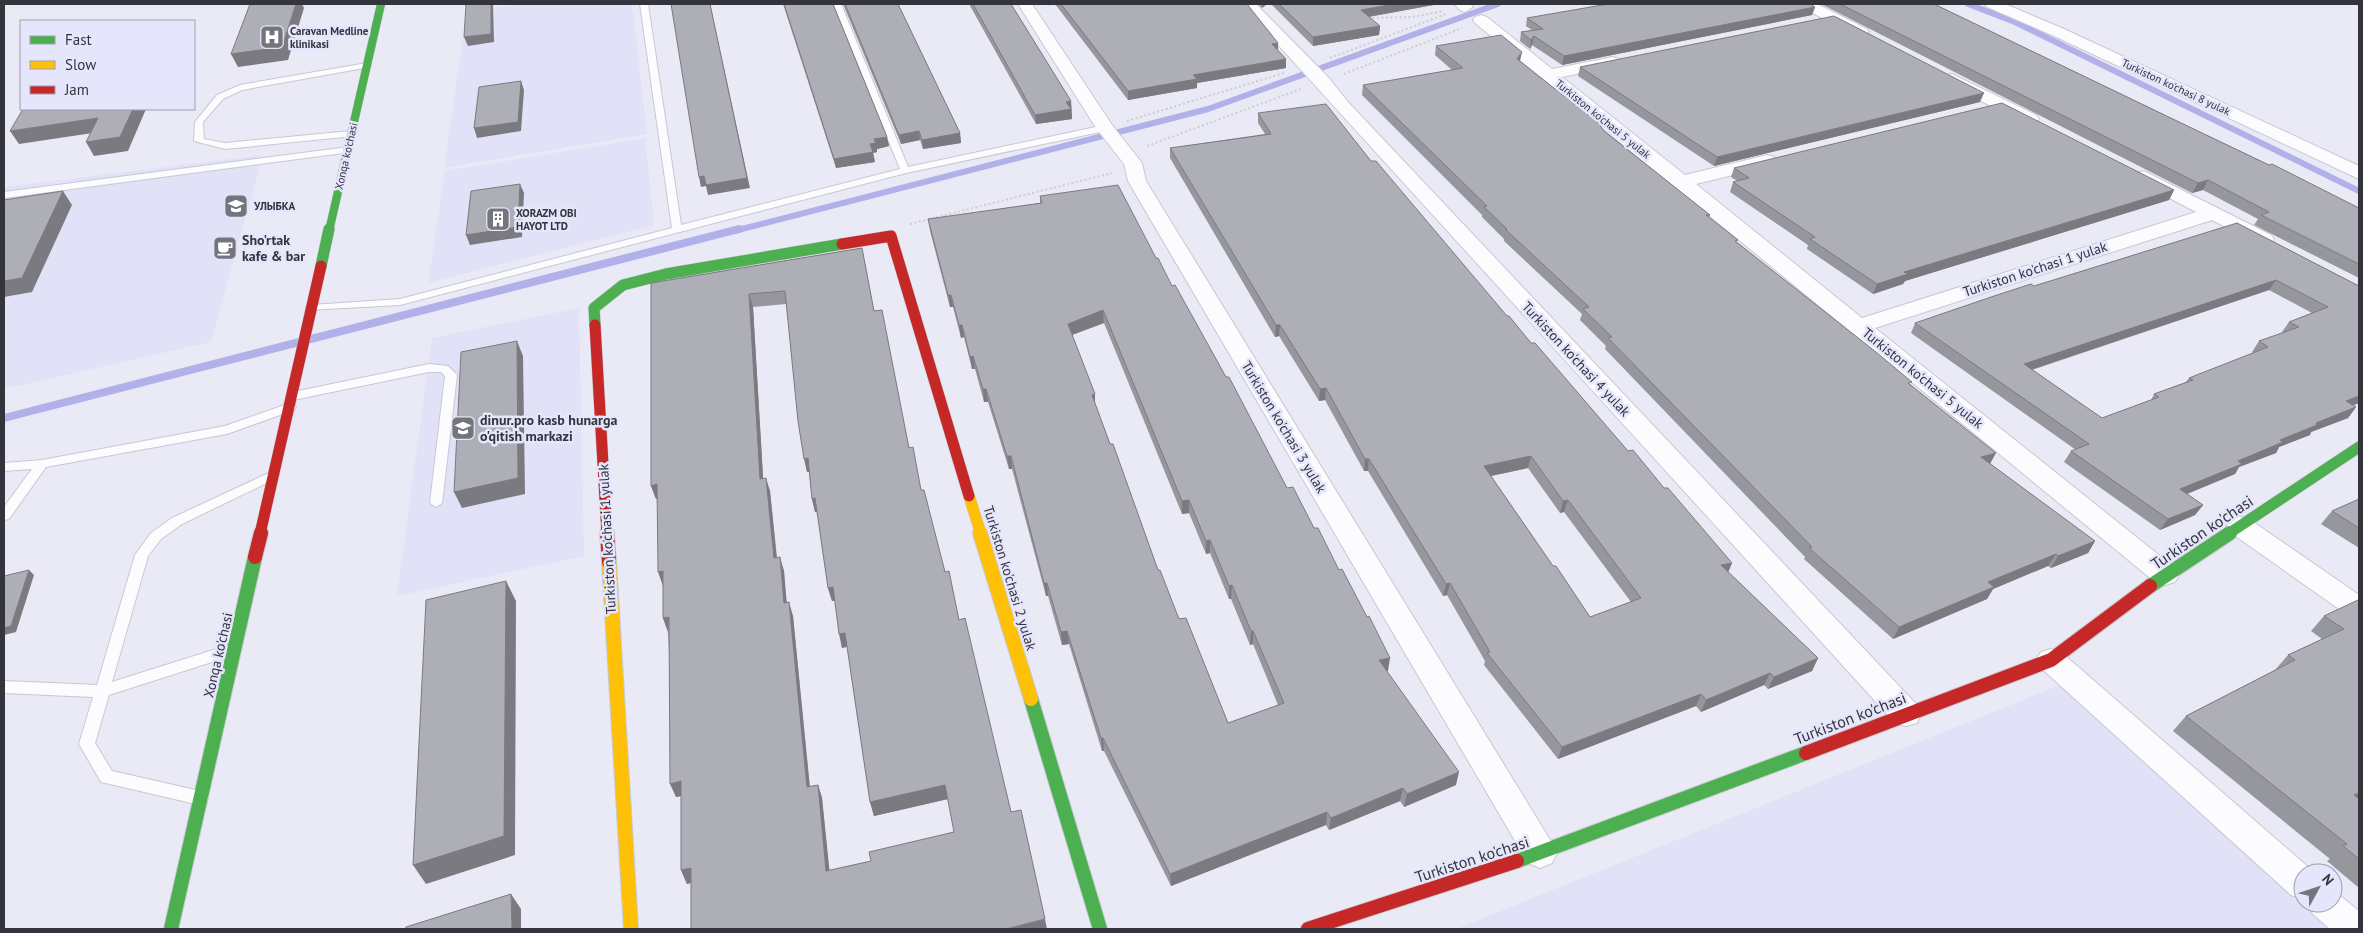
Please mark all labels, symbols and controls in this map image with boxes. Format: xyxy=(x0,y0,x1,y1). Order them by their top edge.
legend xyxy=(20,20,195,110)
hospital icon: Caravan Medline klinikasi xyxy=(259,24,285,50)
place label: Caravan Medline klinikasi xyxy=(290,24,369,51)
text: Fast xyxy=(65,30,92,49)
text: Slow xyxy=(65,55,96,74)
street label: Turkiston ko'chasi 8 yulak xyxy=(2119,56,2233,119)
street label: Turkiston ko'chasi 5 yulak xyxy=(1553,76,1654,162)
text: Jam xyxy=(64,80,89,99)
street label: Xonqa ko'chasi xyxy=(332,121,361,191)
school or university icon: УЛЫБКА xyxy=(223,193,249,219)
place label: УЛЫБКА xyxy=(253,199,295,213)
building icon: XORAZM OBI HAYOT LTD xyxy=(485,206,511,232)
place label: XORAZM OBI HAYOT LTD xyxy=(516,206,577,233)
place label: Sho'rtak kafe & bar xyxy=(242,231,305,265)
cafe icon: Sho'rtak kafe & bar xyxy=(212,235,238,261)
street label: Turkiston ko'chasi 1 yulak xyxy=(1961,237,2110,301)
street label: Turkiston ko'chasi 4 yulak xyxy=(1518,298,1634,420)
street label: Turkiston ko'chasi 5 yulak xyxy=(1859,324,1987,433)
street label: Turkiston ko'chasi 3 yulak xyxy=(1237,358,1331,496)
place label: dinur.pro kasb hunarga o'qitish markazi xyxy=(480,411,617,445)
school or university icon: dinur.pro kasb hunarga o'qitish markazi xyxy=(450,415,476,441)
street label: Turkiston ko'chasi 1 yulak xyxy=(594,463,620,615)
street label: Turkiston ko'chasi xyxy=(2147,490,2257,574)
street label: Turkiston ko'chasi 2 yulak xyxy=(979,503,1041,653)
street label: Xonqa ko'chasi xyxy=(199,611,237,699)
street label: Turkiston ko'chasi xyxy=(1791,687,1909,749)
street label: Turkiston ko'chasi xyxy=(1412,831,1532,887)
north arrow xyxy=(2293,863,2343,913)
text: N xyxy=(2318,870,2338,889)

